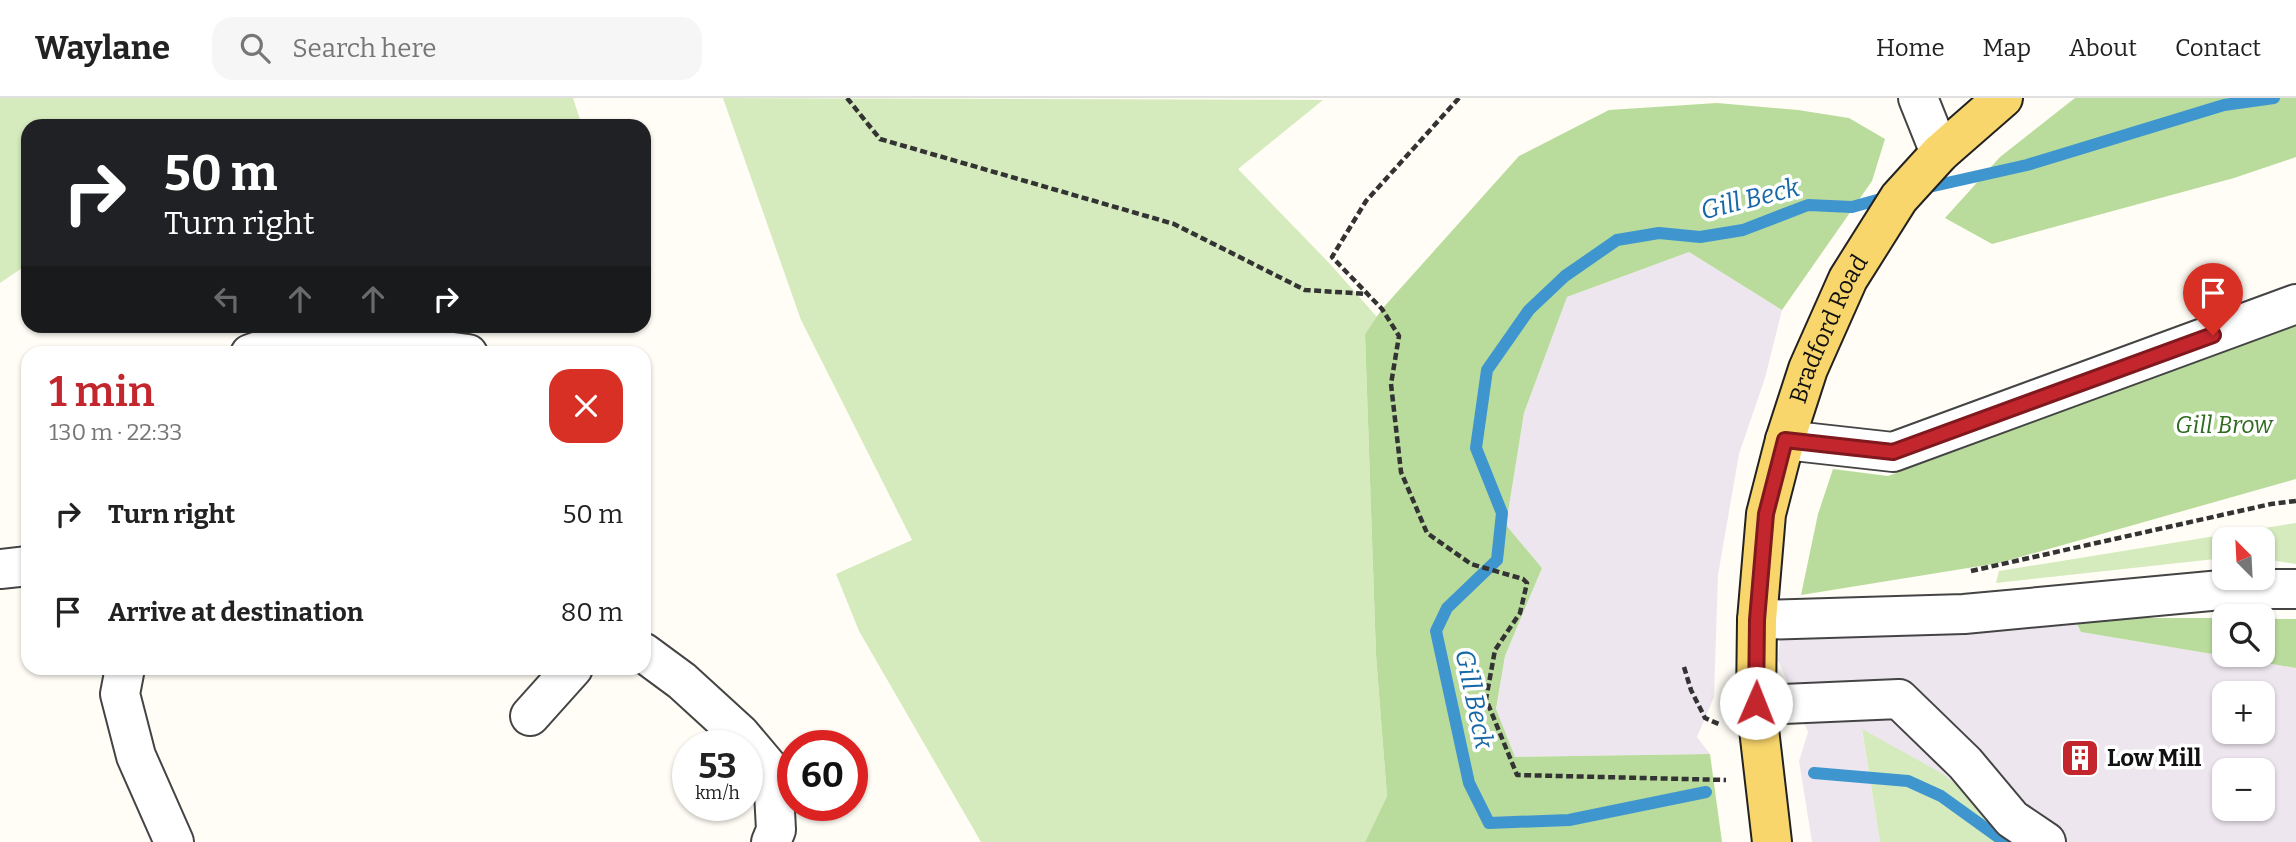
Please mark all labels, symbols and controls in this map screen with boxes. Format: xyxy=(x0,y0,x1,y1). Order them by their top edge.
search box xyxy=(212,17,702,80)
text: Waylane xyxy=(35,28,170,68)
icon: search xyxy=(236,29,274,67)
text: Search here xyxy=(292,33,437,64)
text: Home xyxy=(1876,34,1945,62)
text: Map xyxy=(1983,34,2031,62)
text: About xyxy=(2069,34,2137,62)
text: Contact xyxy=(2175,34,2261,62)
text: 50 m xyxy=(164,144,277,203)
icon: right xyxy=(49,147,140,238)
water label: Gill Beck xyxy=(1697,172,1803,226)
text: Turn right xyxy=(164,204,315,242)
street label: Bradford Road xyxy=(1784,249,1874,407)
pin xyxy=(2183,263,2243,335)
icon: arrive xyxy=(2194,274,2232,312)
icon: left xyxy=(208,280,246,318)
icon: ahead xyxy=(281,280,319,318)
icon: ahead xyxy=(354,280,392,318)
icon: right xyxy=(427,280,465,318)
text: 1 min xyxy=(49,367,155,417)
button: close xyxy=(549,369,623,443)
park label: Gill Brow xyxy=(2175,411,2274,439)
text: 130 m · 22:33 xyxy=(49,418,182,446)
icon: right xyxy=(49,495,87,533)
text: Turn right xyxy=(108,499,235,530)
text: 50 m xyxy=(562,499,623,530)
north arrow xyxy=(2212,527,2275,590)
map controls xyxy=(2212,527,2275,821)
icon: arrive xyxy=(49,593,87,631)
text: Arrive at destination xyxy=(108,597,363,628)
text: 80 m xyxy=(561,597,623,628)
button: search xyxy=(2212,604,2275,667)
water label: Gill Beck xyxy=(1448,647,1500,752)
position arrow xyxy=(1719,666,1793,740)
button: + xyxy=(2212,681,2275,744)
speed limit sign: 60 xyxy=(777,730,868,821)
building icon: Low Mill xyxy=(2059,737,2101,779)
place label: Low Mill xyxy=(2107,744,2202,772)
text: 53 xyxy=(698,745,737,787)
button: − xyxy=(2212,758,2275,821)
text: km/h xyxy=(695,782,740,804)

